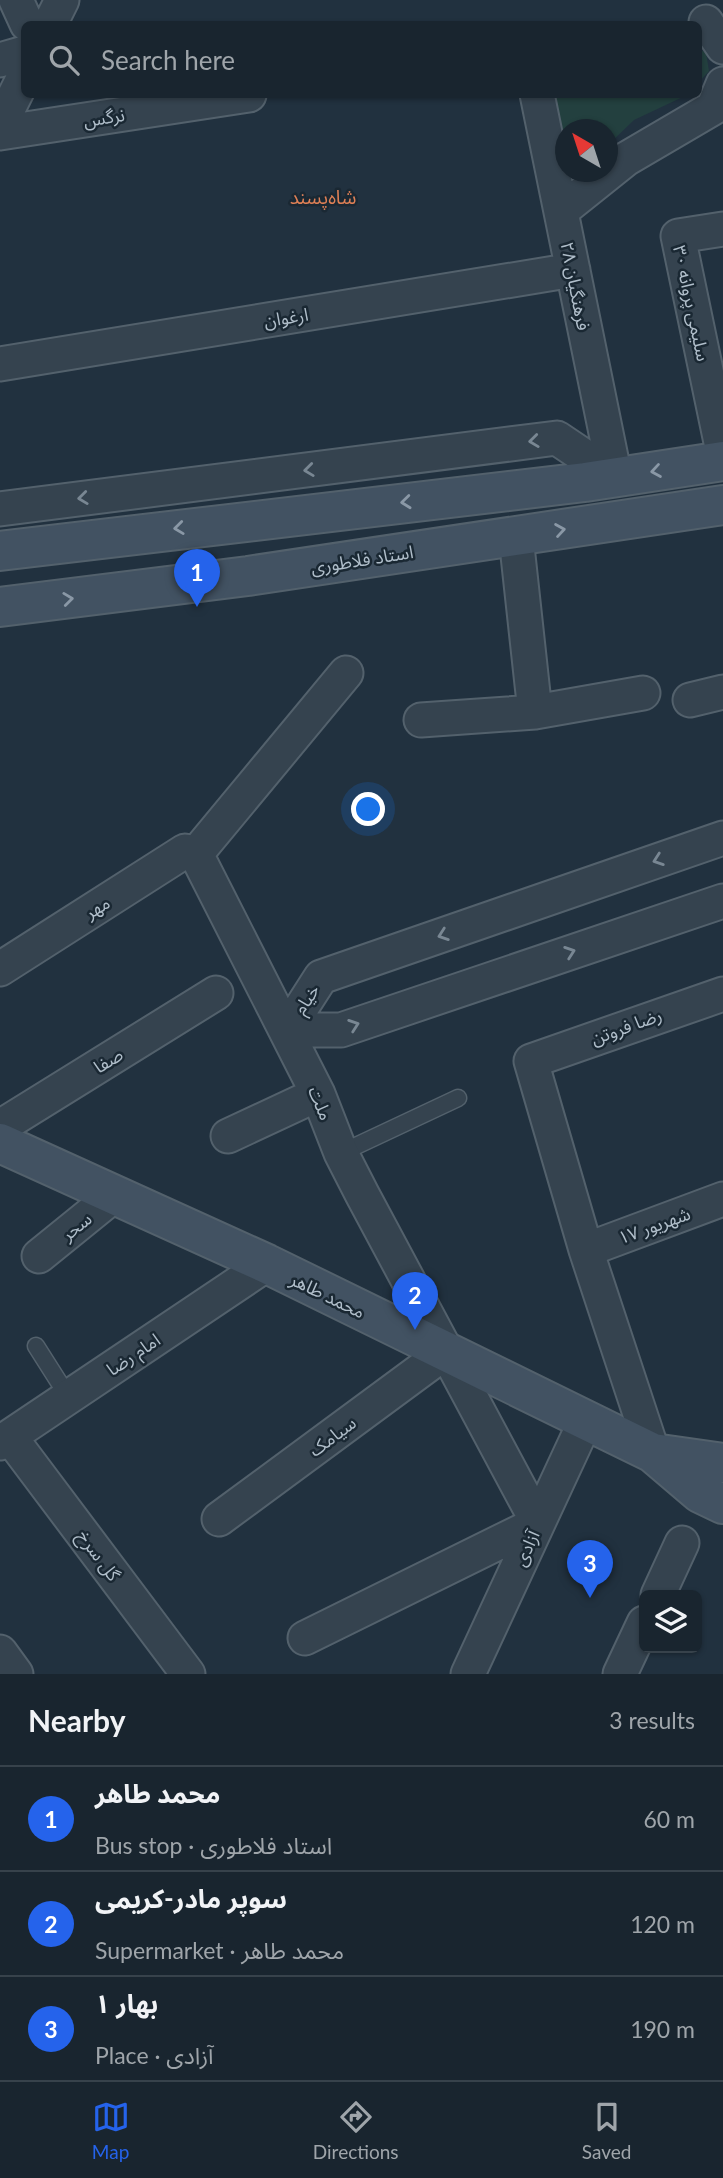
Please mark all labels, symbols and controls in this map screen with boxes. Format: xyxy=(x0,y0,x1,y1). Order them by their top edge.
search box xyxy=(21,21,702,98)
icon: search xyxy=(45,41,83,79)
text: Search here xyxy=(101,44,235,76)
street label: نرگس xyxy=(82,103,126,132)
north arrow xyxy=(555,119,618,182)
district label: شاه‌پسند xyxy=(290,185,356,210)
street label: فرهنگیان ۲۸ xyxy=(556,240,595,332)
street label: سلیمی پروانه ۳۰ xyxy=(668,243,715,363)
street label: ارغوان xyxy=(262,303,310,332)
one-way arrow xyxy=(529,433,540,448)
one-way arrow xyxy=(303,462,315,477)
one-way arrow xyxy=(650,463,661,478)
one-way arrow xyxy=(77,491,89,506)
one-way arrow xyxy=(400,495,411,510)
one-way arrow xyxy=(174,520,185,535)
one-way arrow xyxy=(554,523,566,538)
street label: استاد فلاطوری xyxy=(309,540,415,579)
pin: 1 xyxy=(174,549,220,607)
one-way arrow xyxy=(62,592,74,607)
your location xyxy=(351,792,385,826)
one-way arrow xyxy=(653,852,665,866)
street label: مهر xyxy=(79,891,114,925)
one-way arrow xyxy=(438,927,450,941)
one-way arrow xyxy=(563,946,575,960)
street label: خیام xyxy=(288,980,327,1020)
street label: رضا فروتن xyxy=(588,1003,665,1050)
one-way arrow xyxy=(348,1019,360,1033)
street label: صفا xyxy=(89,1043,127,1077)
street label: ملت xyxy=(304,1083,338,1123)
street label: ۱۷ شهریور xyxy=(615,1202,694,1249)
street label: سحر xyxy=(56,1207,96,1246)
street label: محمد طاهر xyxy=(286,1267,369,1323)
pin: 2 xyxy=(392,1272,438,1330)
street label: امام رضا xyxy=(102,1328,166,1383)
street label: سیامک xyxy=(304,1411,360,1461)
street label: گل سرخ xyxy=(70,1525,126,1587)
street label: آزادی xyxy=(508,1526,545,1570)
pin: 3 xyxy=(567,1540,613,1598)
map controls xyxy=(639,1590,702,1653)
button: layers xyxy=(639,1590,702,1653)
text: Nearby xyxy=(28,1702,126,1738)
text: 3 results xyxy=(609,1706,695,1734)
text: محمد طاهر xyxy=(95,1777,220,1809)
text: 1 xyxy=(44,1805,58,1833)
text: 60 m xyxy=(644,1805,695,1833)
text: Bus stop · استاد فلاطوری xyxy=(95,1831,332,1859)
text: سوپر مادر-کریمی xyxy=(95,1882,287,1914)
text: 2 xyxy=(44,1910,58,1938)
text: 120 m xyxy=(630,1910,695,1938)
text: Supermarket · محمد طاهر xyxy=(95,1936,344,1964)
text: بهار ۱ xyxy=(95,1987,158,2019)
text: 3 xyxy=(44,2015,58,2043)
text: 190 m xyxy=(630,2015,695,2043)
text: Place · آزادی xyxy=(95,2041,213,2069)
tab: Map xyxy=(92,2098,130,2163)
tab: Directions xyxy=(313,2098,399,2163)
tab: Saved xyxy=(582,2098,631,2163)

